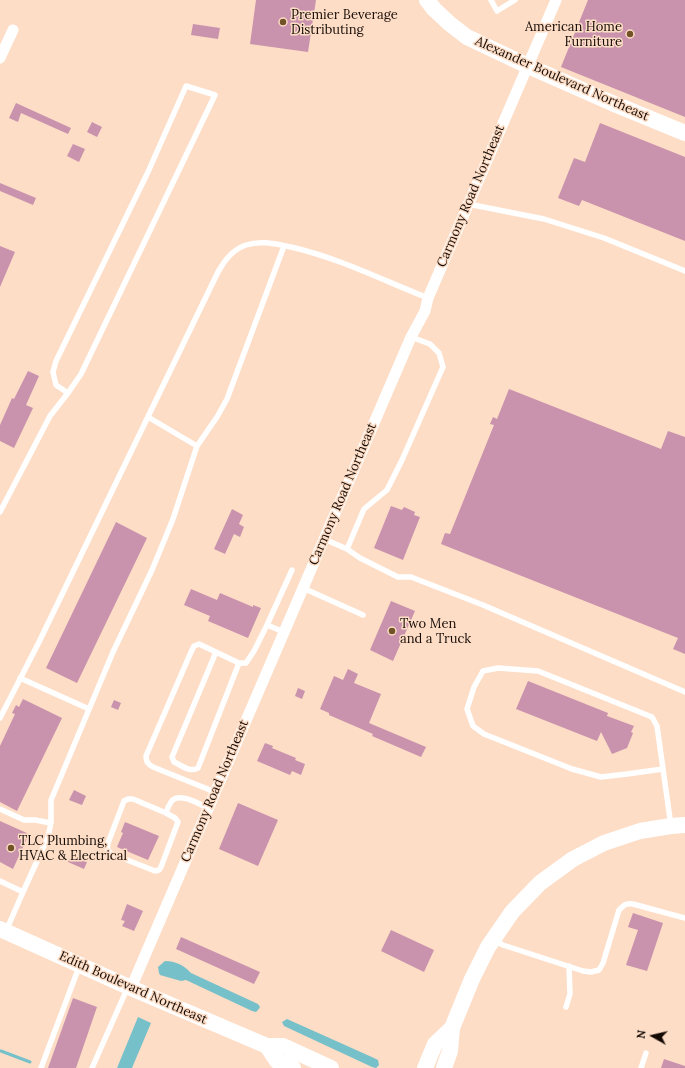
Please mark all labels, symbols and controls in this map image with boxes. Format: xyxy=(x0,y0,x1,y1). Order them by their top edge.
place label: Premier Beverage Distributing xyxy=(291,7,398,38)
marker: Premier Beverage Distributing xyxy=(278,17,288,27)
place label: American Home Furniture xyxy=(525,19,622,50)
marker: American Home Furniture xyxy=(625,29,635,39)
street label: Alexander Boulevard Northeast xyxy=(473,34,651,124)
street label: Carmony Road Northeast xyxy=(434,123,508,269)
street label: Carmony Road Northeast xyxy=(306,421,380,567)
place label: Two Men and a Truck xyxy=(400,616,471,647)
marker: Two Men and a Truck xyxy=(387,626,397,636)
street label: Carmony Road Northeast xyxy=(178,718,252,864)
place label: TLC Plumbing, HVAC & Electrical xyxy=(19,833,127,864)
marker: TLC Plumbing, HVAC & Electrical xyxy=(6,843,16,853)
street label: Edith Boulevard Northeast xyxy=(57,948,209,1028)
north arrow xyxy=(633,1016,673,1056)
text: N xyxy=(634,1029,649,1040)

